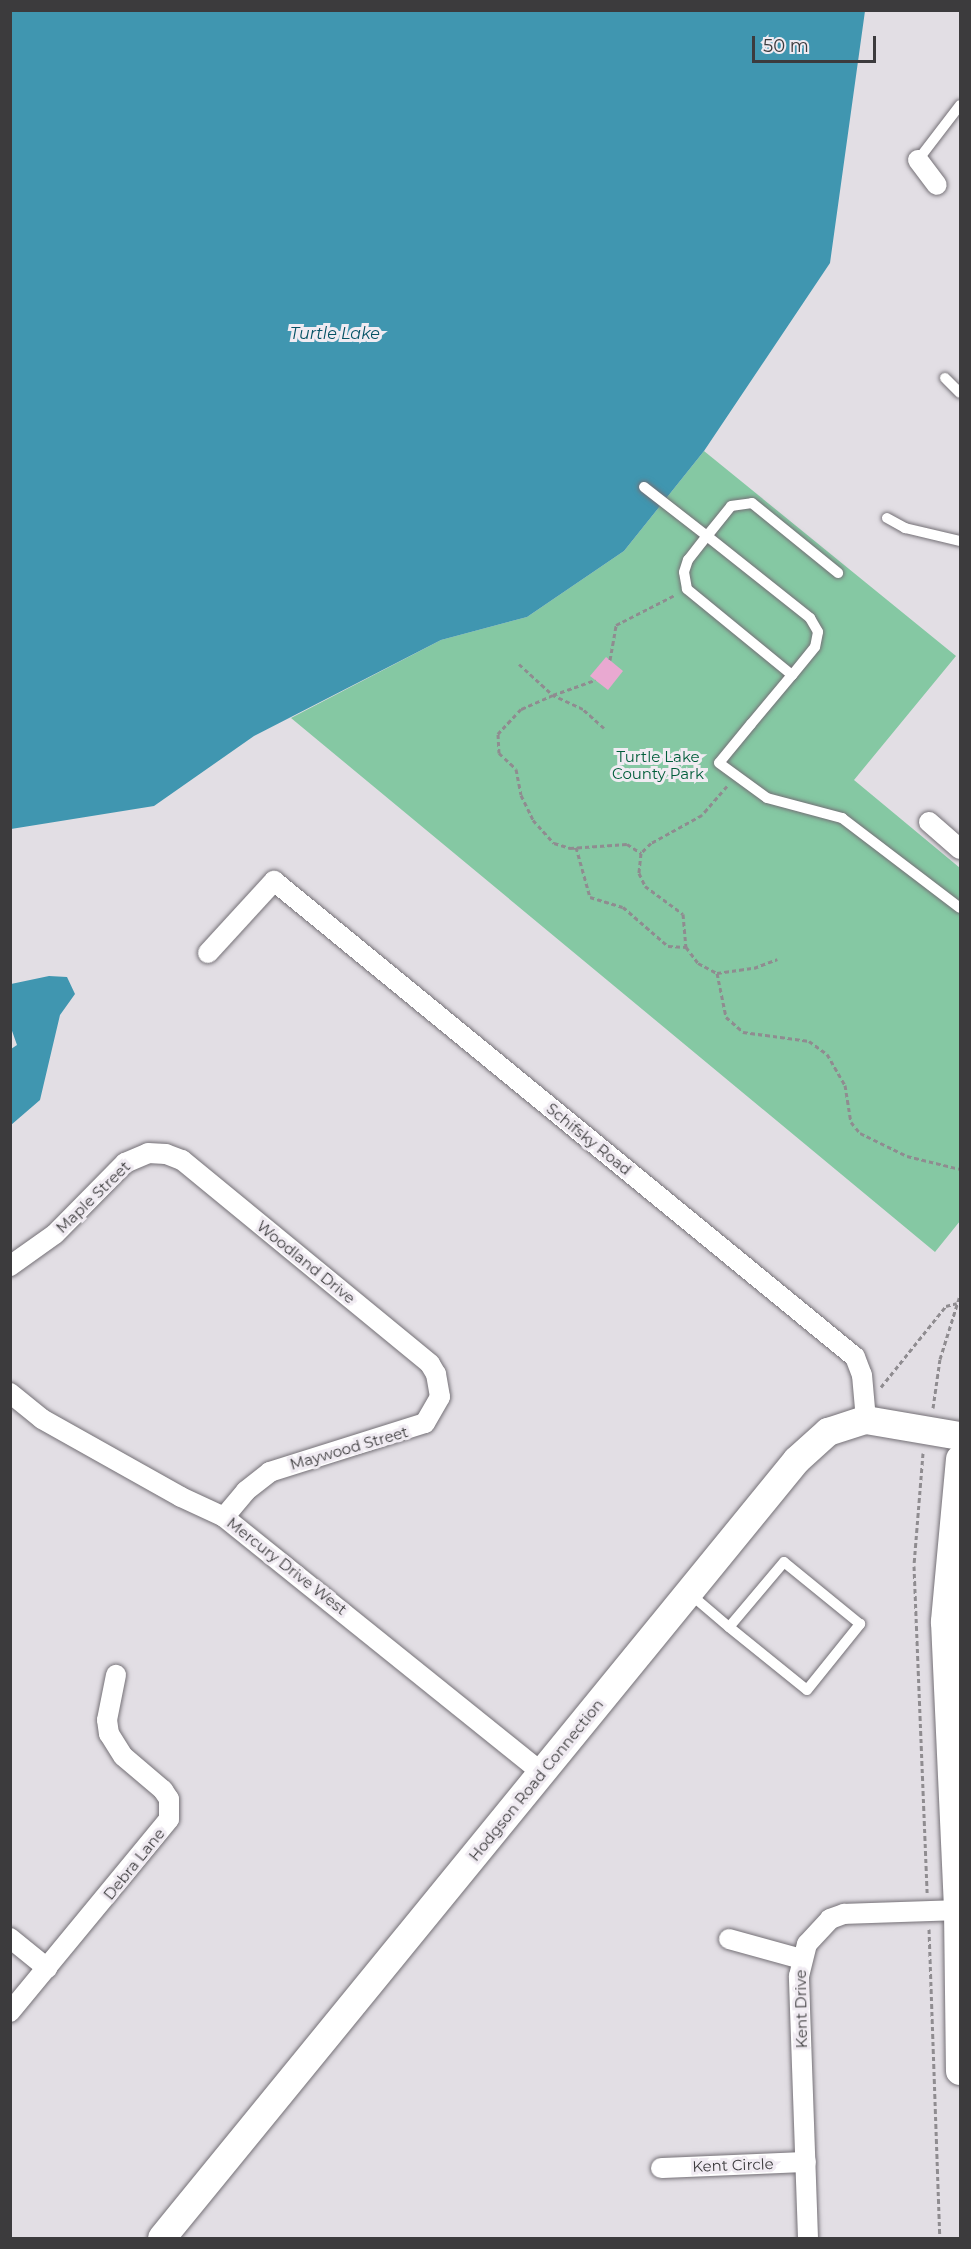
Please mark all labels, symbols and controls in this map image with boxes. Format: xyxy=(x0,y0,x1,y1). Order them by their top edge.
scale bar xyxy=(755,24,880,62)
text: 50 m xyxy=(763,35,809,57)
water label: Turtle Lake xyxy=(290,324,380,344)
park label: Turtle Lake County Park xyxy=(612,747,704,782)
street label: Schifsky Road xyxy=(543,1099,635,1179)
street label: Maple Street xyxy=(52,1157,134,1237)
street label: Woodland Drive xyxy=(253,1217,359,1307)
street label: Maywood Street xyxy=(288,1423,410,1473)
street label: Mercury Drive West xyxy=(223,1514,351,1618)
street label: Hodgson Road Connection xyxy=(465,1695,607,1865)
street label: Debra Lane xyxy=(100,1825,168,1903)
street label: Kent Drive xyxy=(791,1969,811,2049)
street label: Kent Circle xyxy=(692,2155,774,2175)

